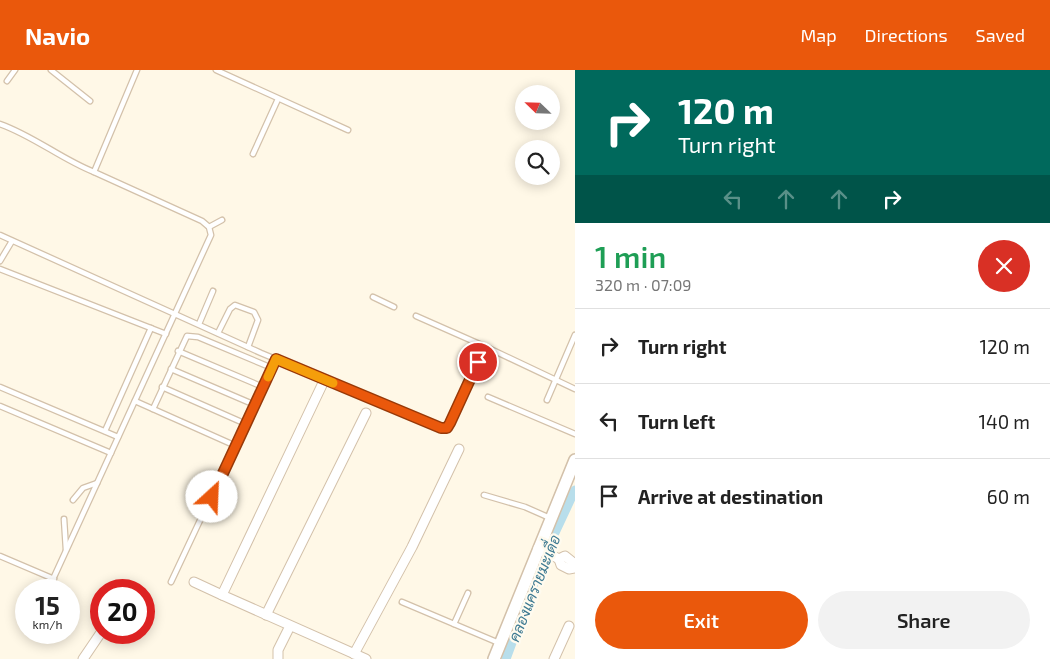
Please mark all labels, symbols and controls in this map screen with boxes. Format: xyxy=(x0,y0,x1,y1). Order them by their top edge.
text: Navio xyxy=(25,21,90,50)
text: Map xyxy=(800,24,837,46)
text: Directions xyxy=(865,24,948,46)
text: Saved xyxy=(976,24,1025,46)
north arrow xyxy=(515,85,560,130)
map controls xyxy=(515,85,560,185)
text: 120 m xyxy=(678,89,774,131)
icon: right xyxy=(595,90,660,155)
text: Turn right xyxy=(678,131,776,157)
button: search xyxy=(515,140,560,185)
icon: left xyxy=(719,185,747,213)
icon: ahead xyxy=(772,185,800,213)
icon: ahead xyxy=(825,185,853,213)
icon: right xyxy=(878,185,906,213)
text: 1 min xyxy=(595,238,666,274)
button: close xyxy=(978,240,1030,292)
text: 320 m · 07:09 xyxy=(595,275,691,294)
icon: right xyxy=(595,332,623,360)
text: Turn right xyxy=(638,335,726,358)
text: 120 m xyxy=(979,335,1030,358)
pin xyxy=(457,341,499,383)
icon: arrive xyxy=(464,348,492,376)
icon: left xyxy=(595,407,623,435)
text: Turn left xyxy=(638,410,715,433)
text: 140 m xyxy=(978,410,1030,433)
position arrow xyxy=(185,470,237,522)
icon: arrive xyxy=(595,482,623,510)
text: Arrive at destination xyxy=(638,485,823,508)
text: 60 m xyxy=(987,485,1030,508)
water label: คลองแครายมะเดื่อ xyxy=(500,530,564,644)
speed limit sign: 20 xyxy=(90,579,155,644)
text: 15 xyxy=(35,590,60,620)
button: Exit xyxy=(595,591,808,649)
button: Share xyxy=(818,591,1030,649)
text: km/h xyxy=(33,617,62,631)

